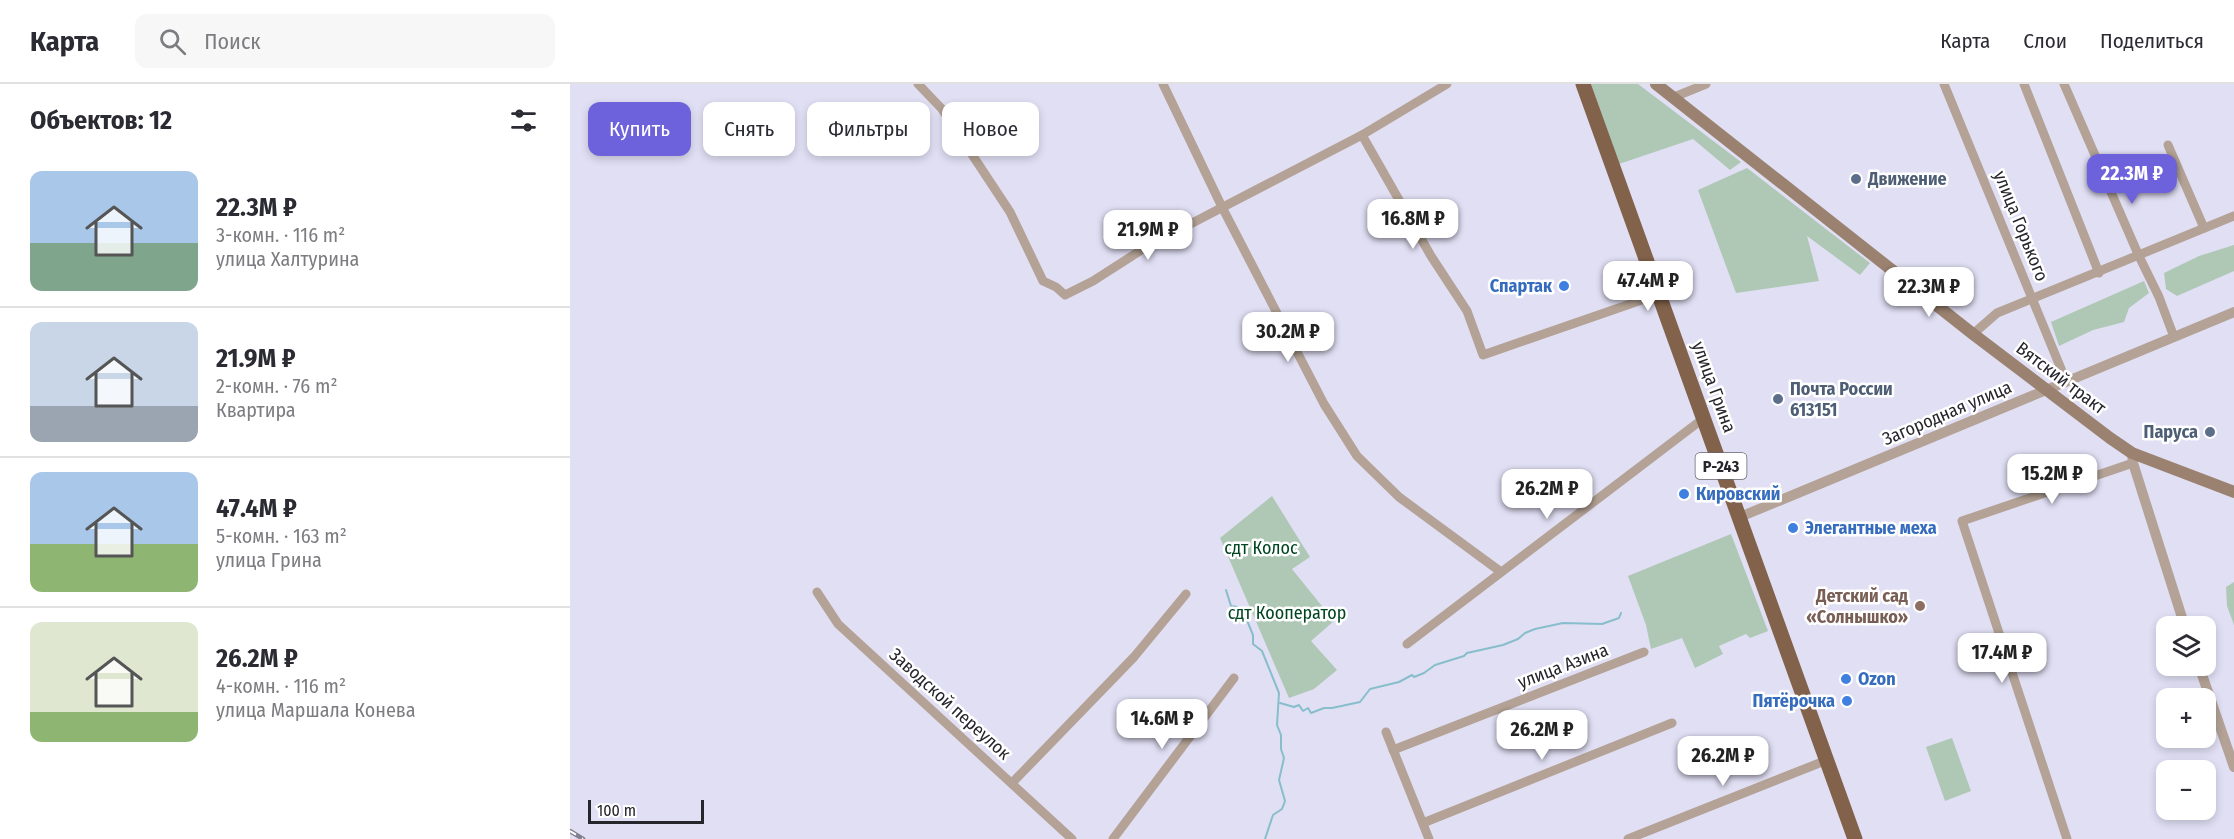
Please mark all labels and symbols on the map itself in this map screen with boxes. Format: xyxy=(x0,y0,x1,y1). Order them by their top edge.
pin: 22.3M ₽ xyxy=(2077,154,2187,205)
place label: Движение xyxy=(1867,168,1947,190)
street label: улица Горького xyxy=(1989,168,2053,284)
marker: Движение xyxy=(1849,172,1863,186)
pin: 16.8M ₽ xyxy=(1358,199,1468,250)
pin: 21.9M ₽ xyxy=(1093,210,1203,261)
pin: 47.4M ₽ xyxy=(1593,261,1703,312)
pin: 22.3M ₽ xyxy=(1874,267,1984,318)
place label: Спартак xyxy=(1490,275,1553,297)
marker: Спартак xyxy=(1557,279,1571,293)
pin: 30.2M ₽ xyxy=(1233,312,1343,363)
street label: Вятский тракт xyxy=(2012,337,2111,419)
street label: улица Грина xyxy=(1687,338,1741,436)
street label: Загородная улица xyxy=(1879,376,2015,450)
place label: Почта России 613151 xyxy=(1790,378,1893,421)
marker: Почта России 613151 xyxy=(1771,392,1785,406)
place label: Паруса xyxy=(2144,421,2198,443)
marker: Паруса xyxy=(2203,425,2217,439)
road number: Р-243 xyxy=(1696,453,1746,479)
pin: 15.2M ₽ xyxy=(1997,454,2107,505)
pin: 26.2M ₽ xyxy=(1492,469,1602,520)
place label: Кировский xyxy=(1696,483,1780,505)
marker: Кировский xyxy=(1677,487,1691,501)
place label: Элегантные меха xyxy=(1805,517,1937,539)
marker: Элегантные меха xyxy=(1786,521,1800,535)
park label: сдт Колос xyxy=(1224,537,1298,559)
place label: Детский сад «Солнышко» xyxy=(1806,585,1908,628)
marker: Детский сад «Солнышко» xyxy=(1913,599,1927,613)
park label: сдт Кооператор xyxy=(1228,602,1346,624)
pin: 17.4M ₽ xyxy=(1947,633,2057,684)
street label: улица Азина xyxy=(1515,639,1611,693)
street label: Заводской переулок xyxy=(885,644,1016,765)
place label: Ozon xyxy=(1858,668,1896,690)
marker: Ozon xyxy=(1839,672,1853,686)
place label: Пятёрочка xyxy=(1753,690,1835,712)
marker: Пятёрочка xyxy=(1840,694,1854,708)
pin: 14.6M ₽ xyxy=(1107,699,1217,750)
pin: 26.2M ₽ xyxy=(1487,710,1597,761)
pin: 26.2M ₽ xyxy=(1668,736,1778,787)
scale bar xyxy=(588,797,704,824)

